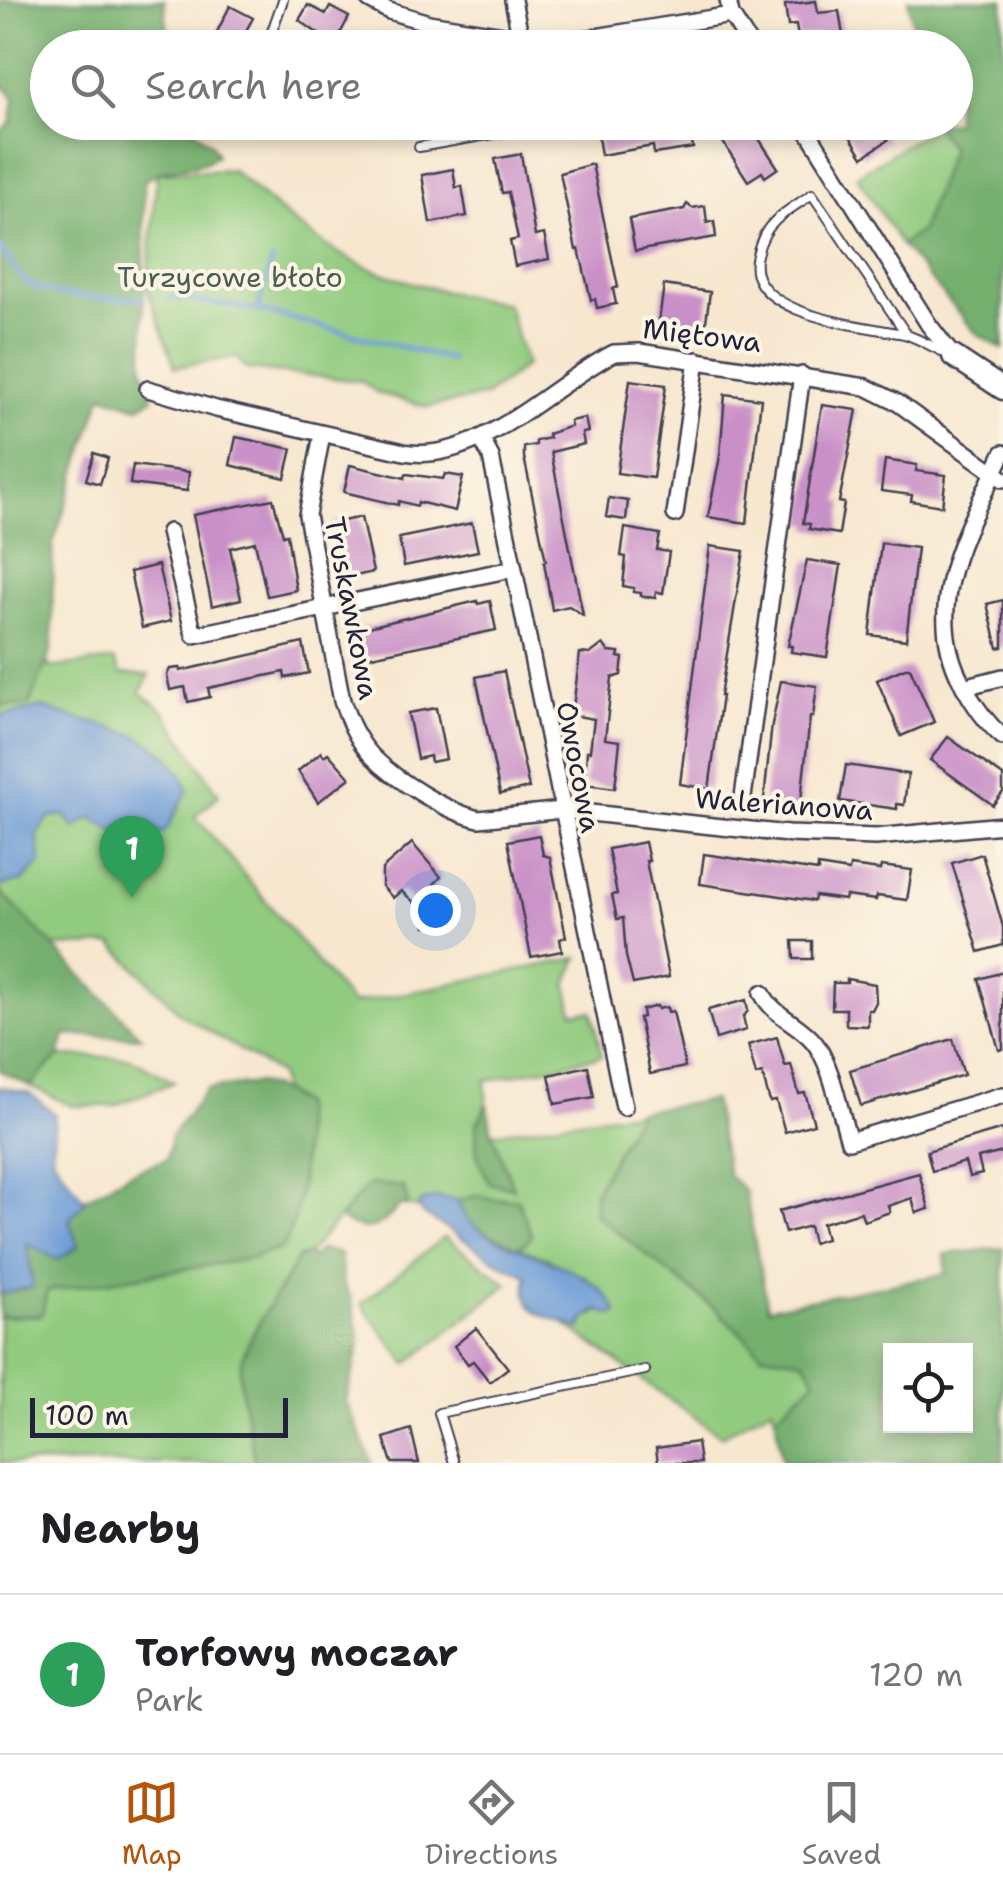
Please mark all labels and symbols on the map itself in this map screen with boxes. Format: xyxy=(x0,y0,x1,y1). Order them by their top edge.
park label: Turzycowe błoto xyxy=(117,258,343,296)
street label: Miętowa xyxy=(641,309,763,361)
street label: Truskawkowa xyxy=(316,513,388,703)
street label: Owocowa xyxy=(548,698,610,836)
street label: Walerianowa xyxy=(694,779,874,829)
pin: 1 xyxy=(100,816,164,898)
your location xyxy=(410,885,461,936)
scale bar xyxy=(30,1393,288,1438)

